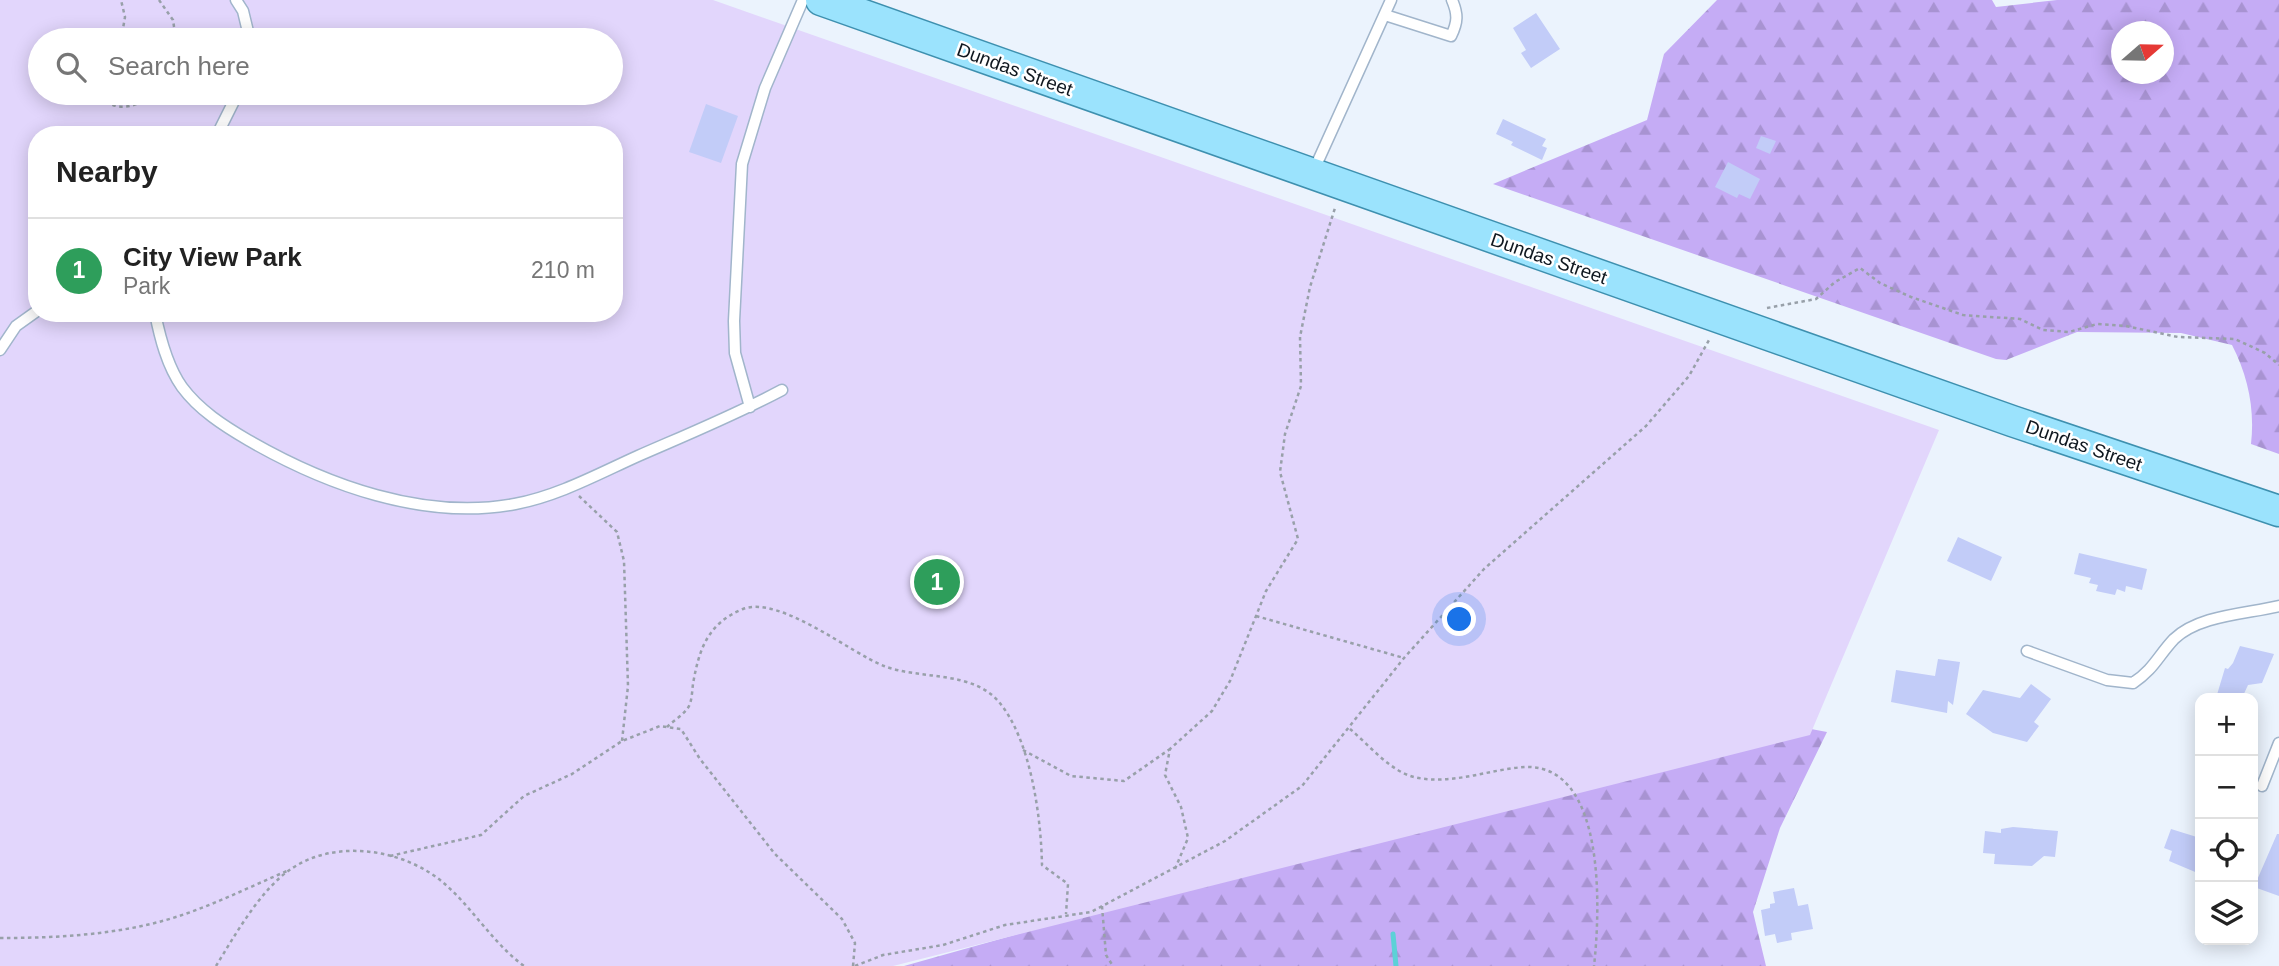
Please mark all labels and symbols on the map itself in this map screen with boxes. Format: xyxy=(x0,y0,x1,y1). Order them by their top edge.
north arrow xyxy=(2111,21,2174,84)
street label: Dundas Street xyxy=(954,39,1076,100)
street label: Dundas Street xyxy=(1488,229,1610,288)
street label: Dundas Street xyxy=(2023,416,2145,475)
pin: 1 xyxy=(914,556,960,608)
your location xyxy=(1442,602,1476,636)

